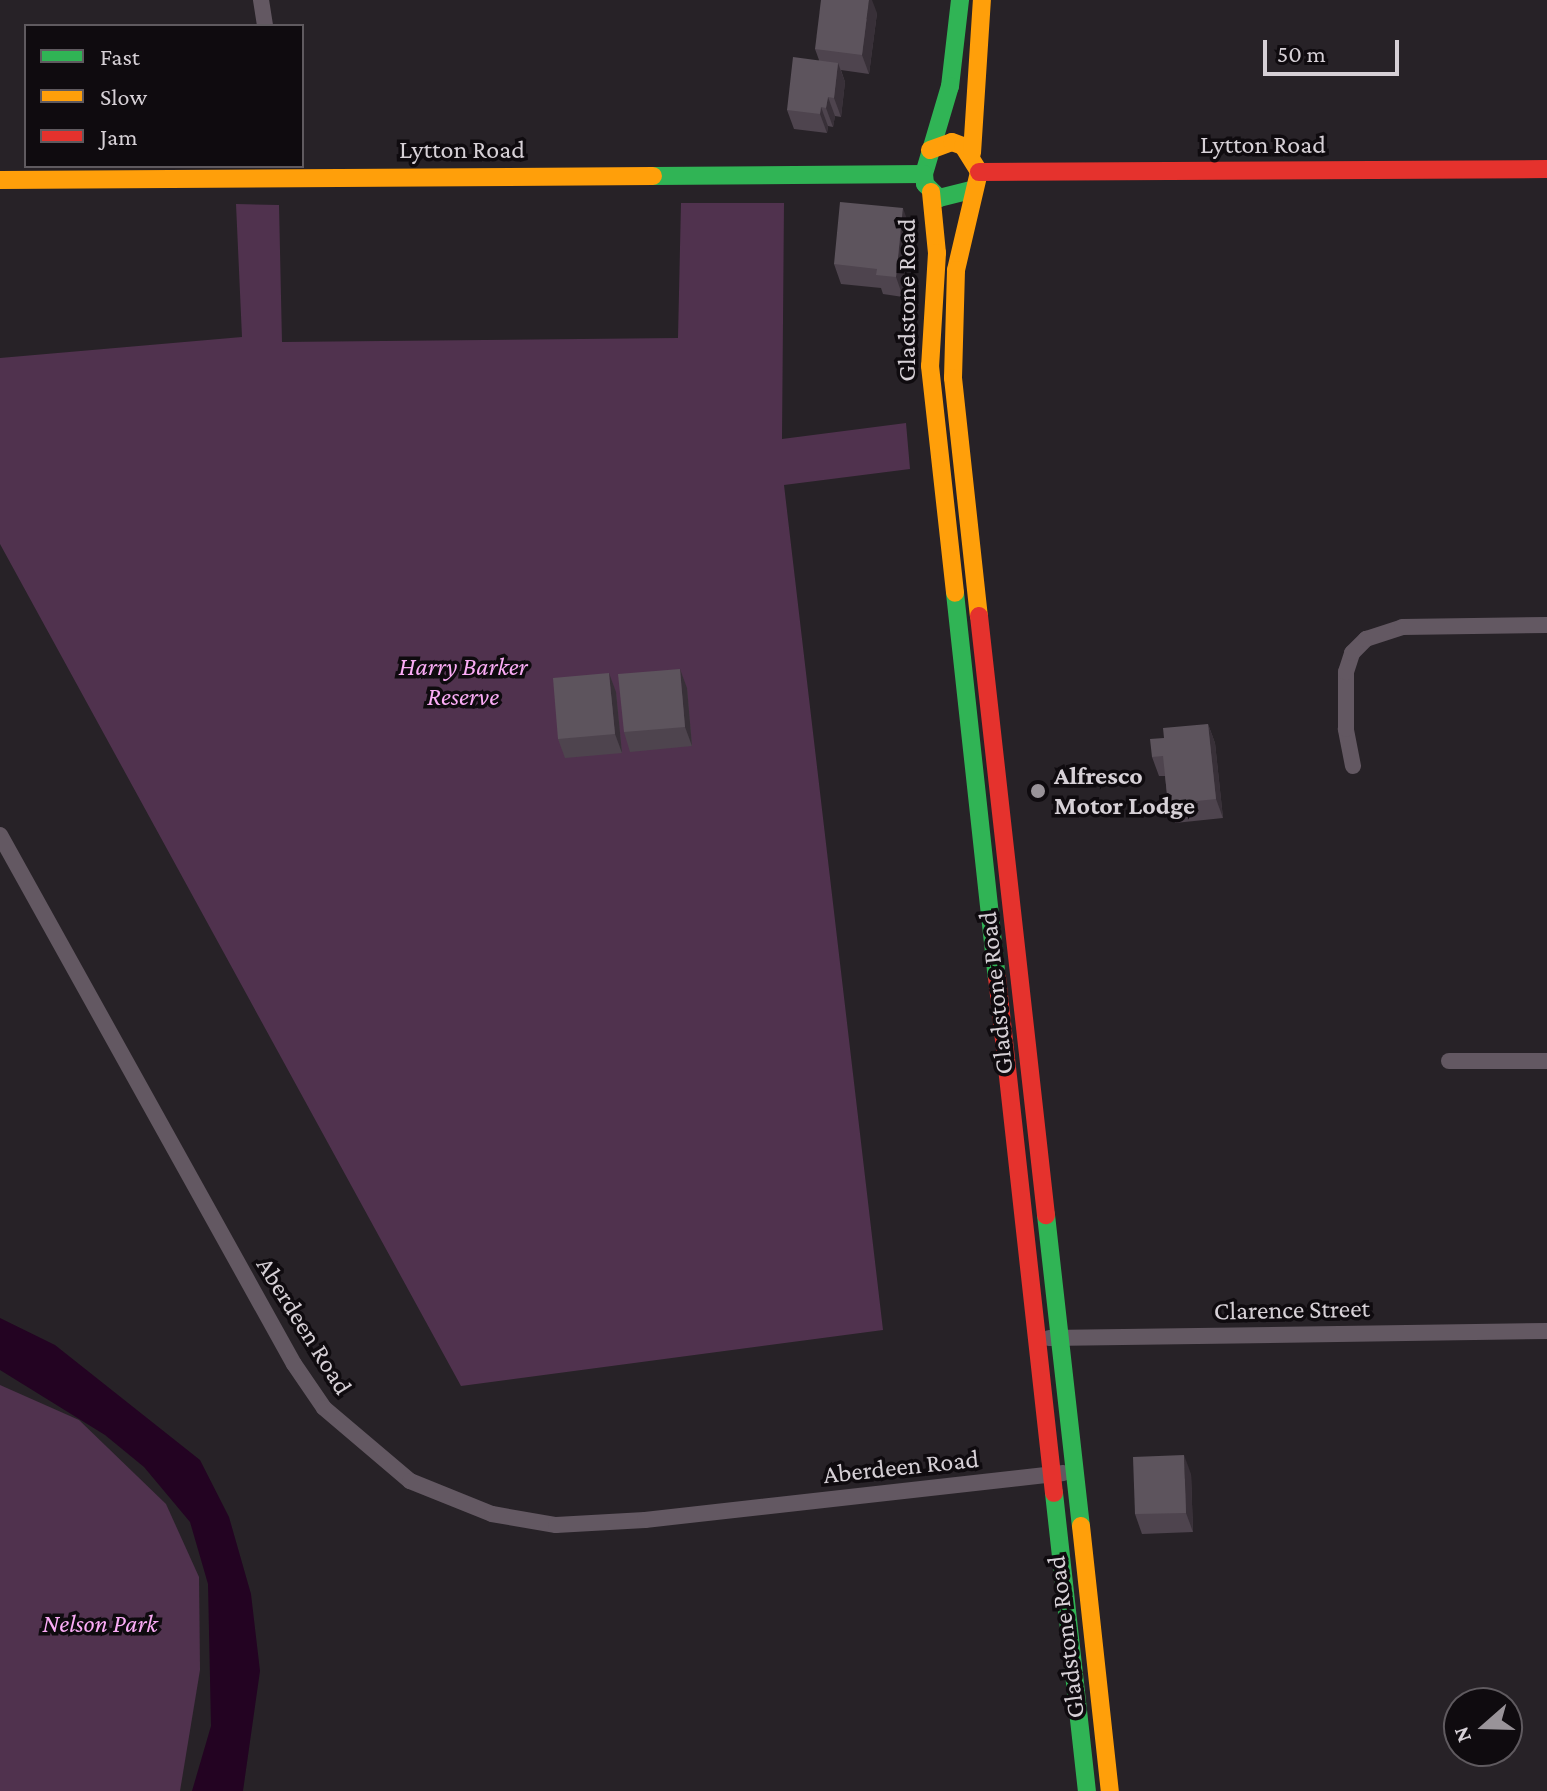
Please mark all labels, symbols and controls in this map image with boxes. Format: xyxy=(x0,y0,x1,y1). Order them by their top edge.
legend xyxy=(24,24,304,168)
scale bar xyxy=(1267,24,1403,74)
text: 50 m xyxy=(1277,40,1326,67)
text: Fast xyxy=(100,43,140,70)
text: Slow xyxy=(100,83,147,110)
text: Jam xyxy=(100,123,138,150)
street label: Lytton Road xyxy=(1200,129,1326,161)
street label: Lytton Road xyxy=(399,134,525,166)
street label: Gladstone Road xyxy=(891,218,923,382)
park label: Harry Barker Reserve xyxy=(398,651,528,712)
place label: Alfresco Motor Lodge xyxy=(1054,760,1195,822)
marker: Alfresco Motor Lodge xyxy=(1029,782,1047,800)
street label: Gladstone Road xyxy=(972,910,1020,1076)
street label: Aberdeen Road xyxy=(249,1251,359,1401)
street label: Clarence Street xyxy=(1214,1293,1370,1327)
street label: Aberdeen Road xyxy=(822,1443,980,1491)
street label: Gladstone Road xyxy=(1041,1554,1091,1720)
park label: Nelson Park xyxy=(42,1608,158,1640)
north arrow xyxy=(1443,1687,1523,1767)
text: N xyxy=(1448,1723,1476,1746)

